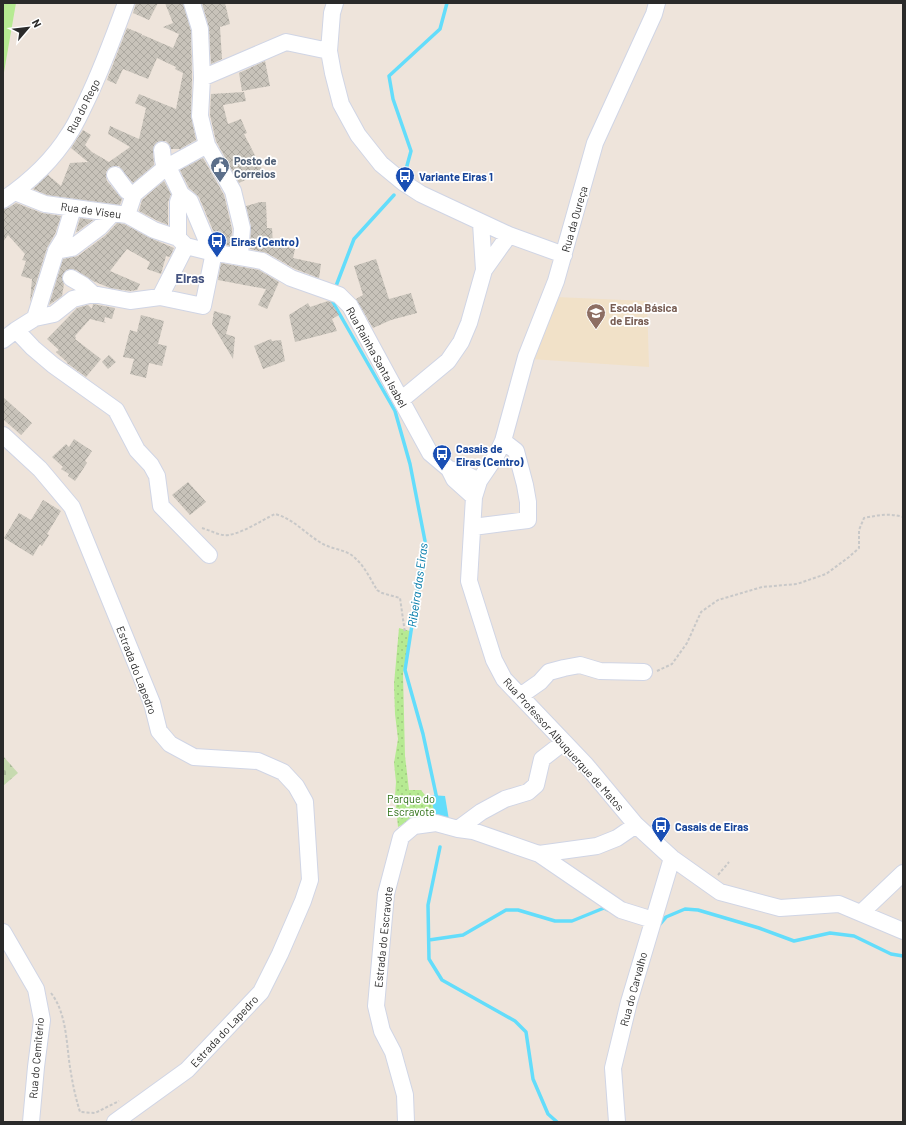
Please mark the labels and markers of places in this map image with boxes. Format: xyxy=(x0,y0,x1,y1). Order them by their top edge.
place label: Posto de Correios xyxy=(234,154,277,180)
public building icon: Posto de Correios xyxy=(209,155,231,183)
bus stop icon: Variante Eiras 1 xyxy=(394,165,416,193)
place label: Variante Eiras 1 xyxy=(419,170,493,183)
bus stop icon: Eiras (Centro) xyxy=(206,230,228,258)
place label: Eiras (Centro) xyxy=(231,235,299,248)
place label: Escola Básica de Eiras xyxy=(610,301,677,327)
school or university icon: Escola Básica de Eiras xyxy=(585,302,607,330)
place label: Casais de Eiras (Centro) xyxy=(456,442,524,468)
bus stop icon: Casais de Eiras (Centro) xyxy=(431,443,453,471)
bus stop icon: Casais de Eiras xyxy=(650,815,672,843)
place label: Casais de Eiras xyxy=(675,820,749,833)

